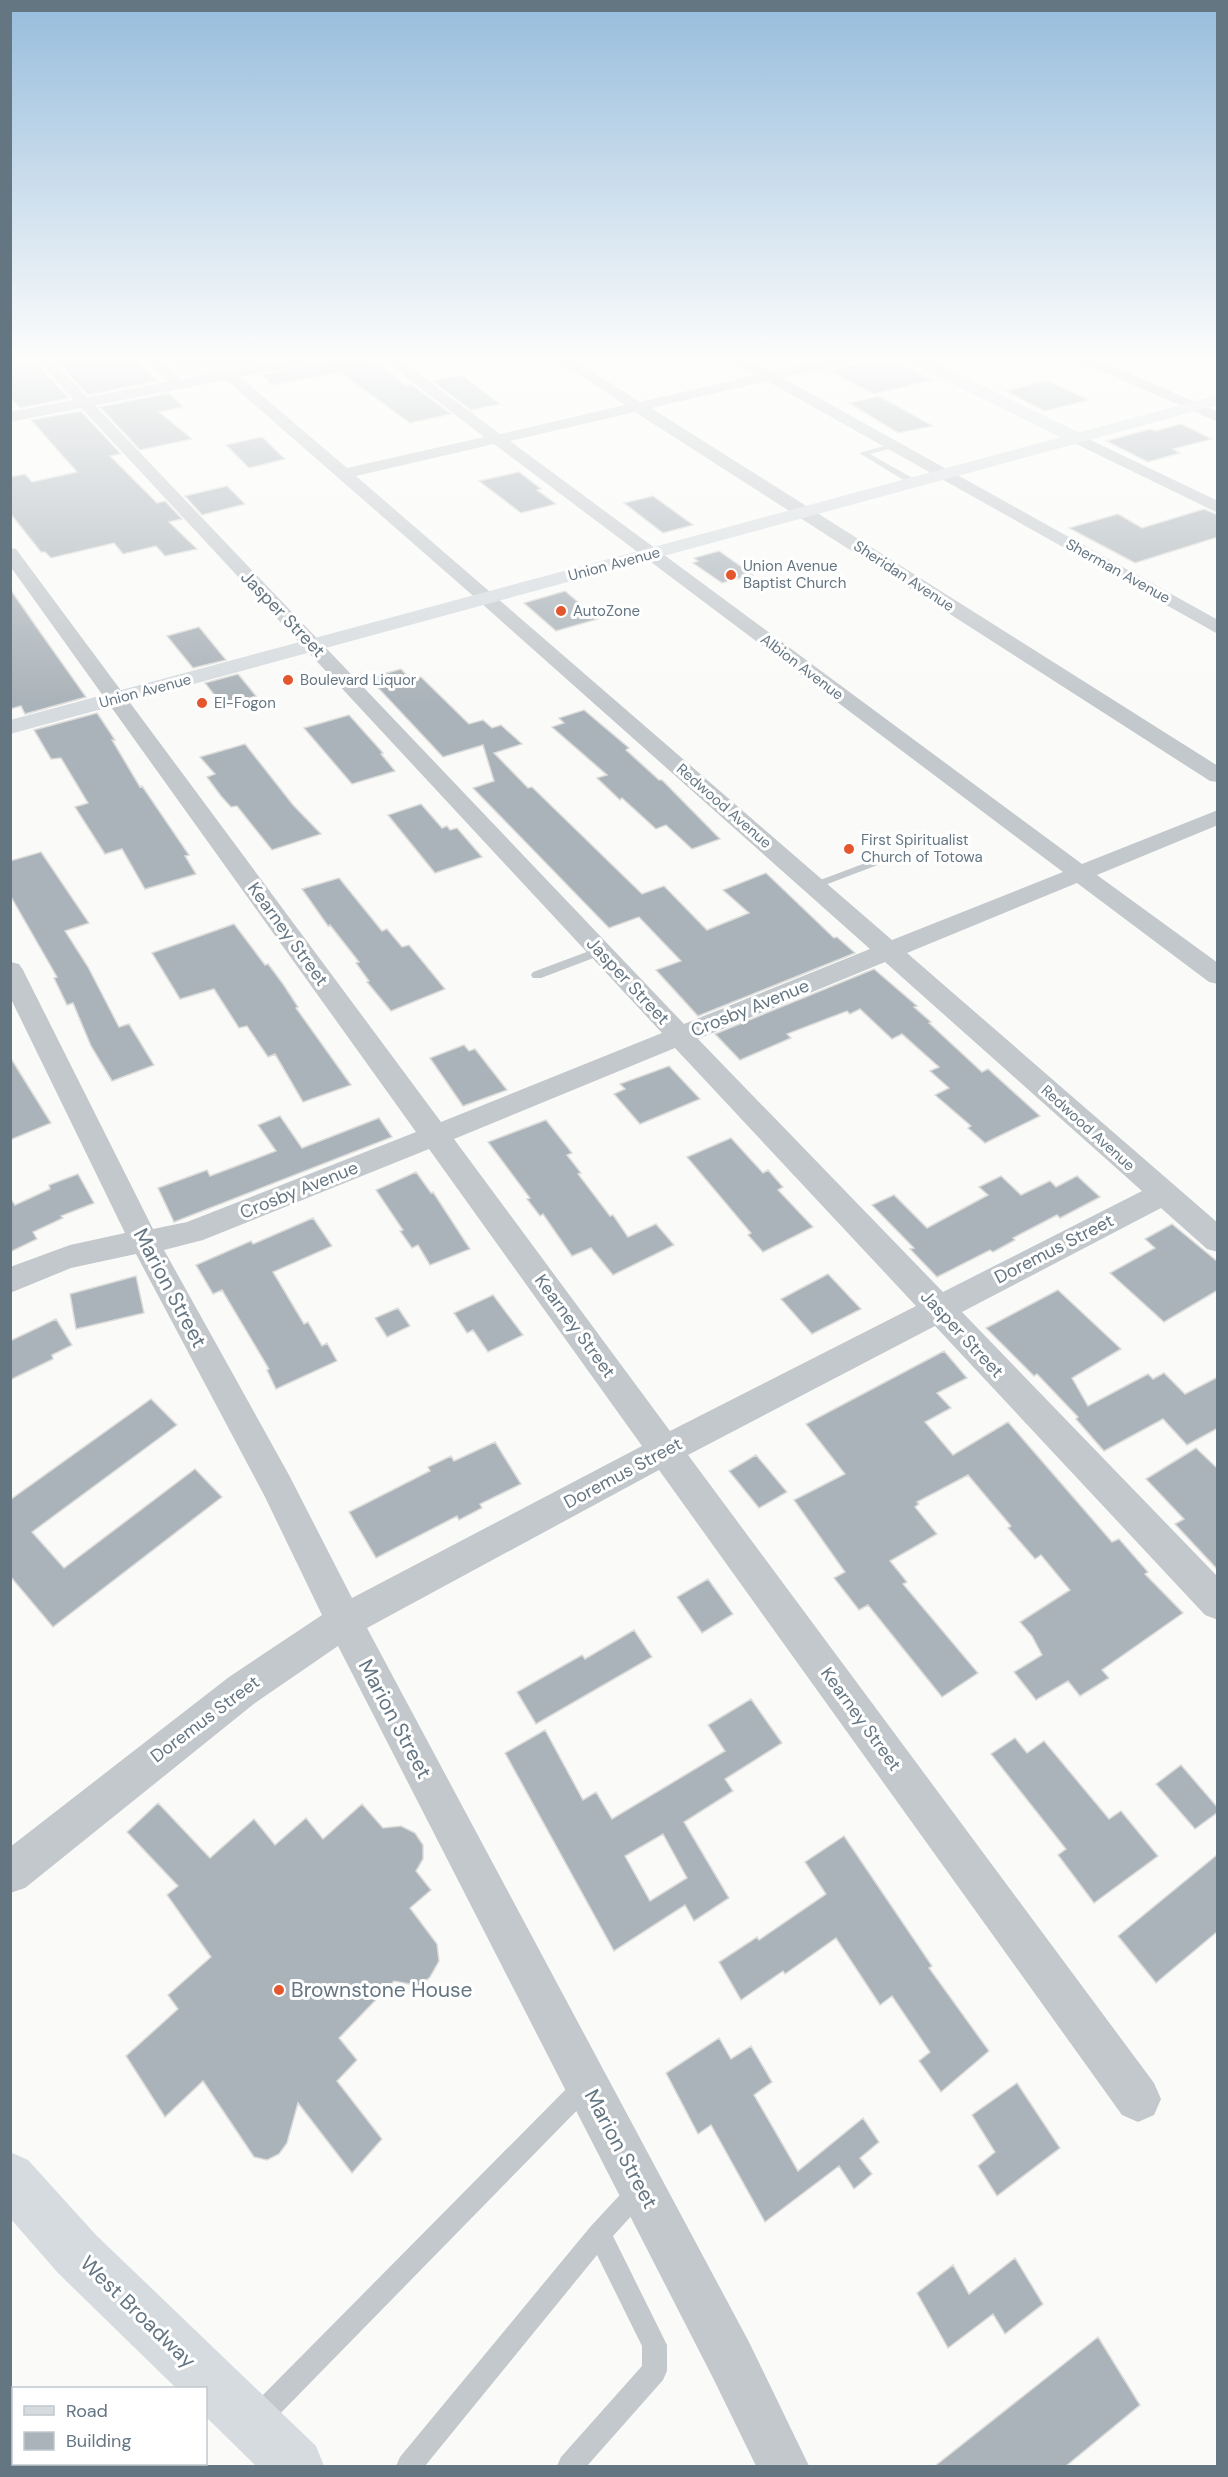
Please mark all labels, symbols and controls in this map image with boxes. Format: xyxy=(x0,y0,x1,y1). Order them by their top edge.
street label: Sherman Avenue xyxy=(1062,534,1174,608)
street label: Sheridan Avenue xyxy=(850,536,958,616)
street label: Union Avenue xyxy=(566,542,662,586)
place label: Union Avenue Baptist Church xyxy=(743,556,846,593)
street label: Jasper Street xyxy=(236,565,330,663)
marker: Union Avenue Baptist Church xyxy=(724,568,738,582)
place label: AutoZone xyxy=(573,601,640,621)
marker: AutoZone xyxy=(554,604,568,618)
street label: Albion Avenue xyxy=(757,629,847,705)
street label: Union Avenue xyxy=(97,669,193,713)
place label: Boulevard Liquor xyxy=(300,670,417,690)
marker: Boulevard Liquor xyxy=(281,673,295,687)
place label: El-Fogon xyxy=(214,693,276,713)
marker: El-Fogon xyxy=(195,696,209,710)
street label: Redwood Avenue xyxy=(672,759,776,853)
place label: First Spiritualist Church of Totowa xyxy=(861,830,983,867)
marker: First Spiritualist Church of Totowa xyxy=(842,842,856,856)
street label: Kearney Street xyxy=(242,877,334,991)
street label: Jasper Street xyxy=(581,932,675,1030)
street label: Crosby Avenue xyxy=(687,973,813,1043)
street label: Redwood Avenue xyxy=(1037,1081,1139,1175)
street label: Crosby Avenue xyxy=(236,1155,362,1225)
street label: Doremus Street xyxy=(990,1209,1118,1289)
street label: Marion Street xyxy=(127,1223,213,1353)
street label: Kearney Street xyxy=(529,1269,621,1383)
street label: Jasper Street xyxy=(915,1285,1009,1383)
street label: Doremus Street xyxy=(560,1432,686,1514)
street label: Marion Street xyxy=(352,1654,438,1784)
street label: Kearney Street xyxy=(815,1662,907,1776)
street label: Doremus Street xyxy=(146,1670,264,1768)
place label: Brownstone House xyxy=(291,1976,473,2004)
marker: Brownstone House xyxy=(272,1983,286,1997)
street label: Marion Street xyxy=(578,2084,664,2214)
street label: West Broadway xyxy=(74,2250,202,2375)
legend xyxy=(12,2387,207,2465)
text: Road xyxy=(66,2399,108,2423)
text: Building xyxy=(66,2429,131,2453)

